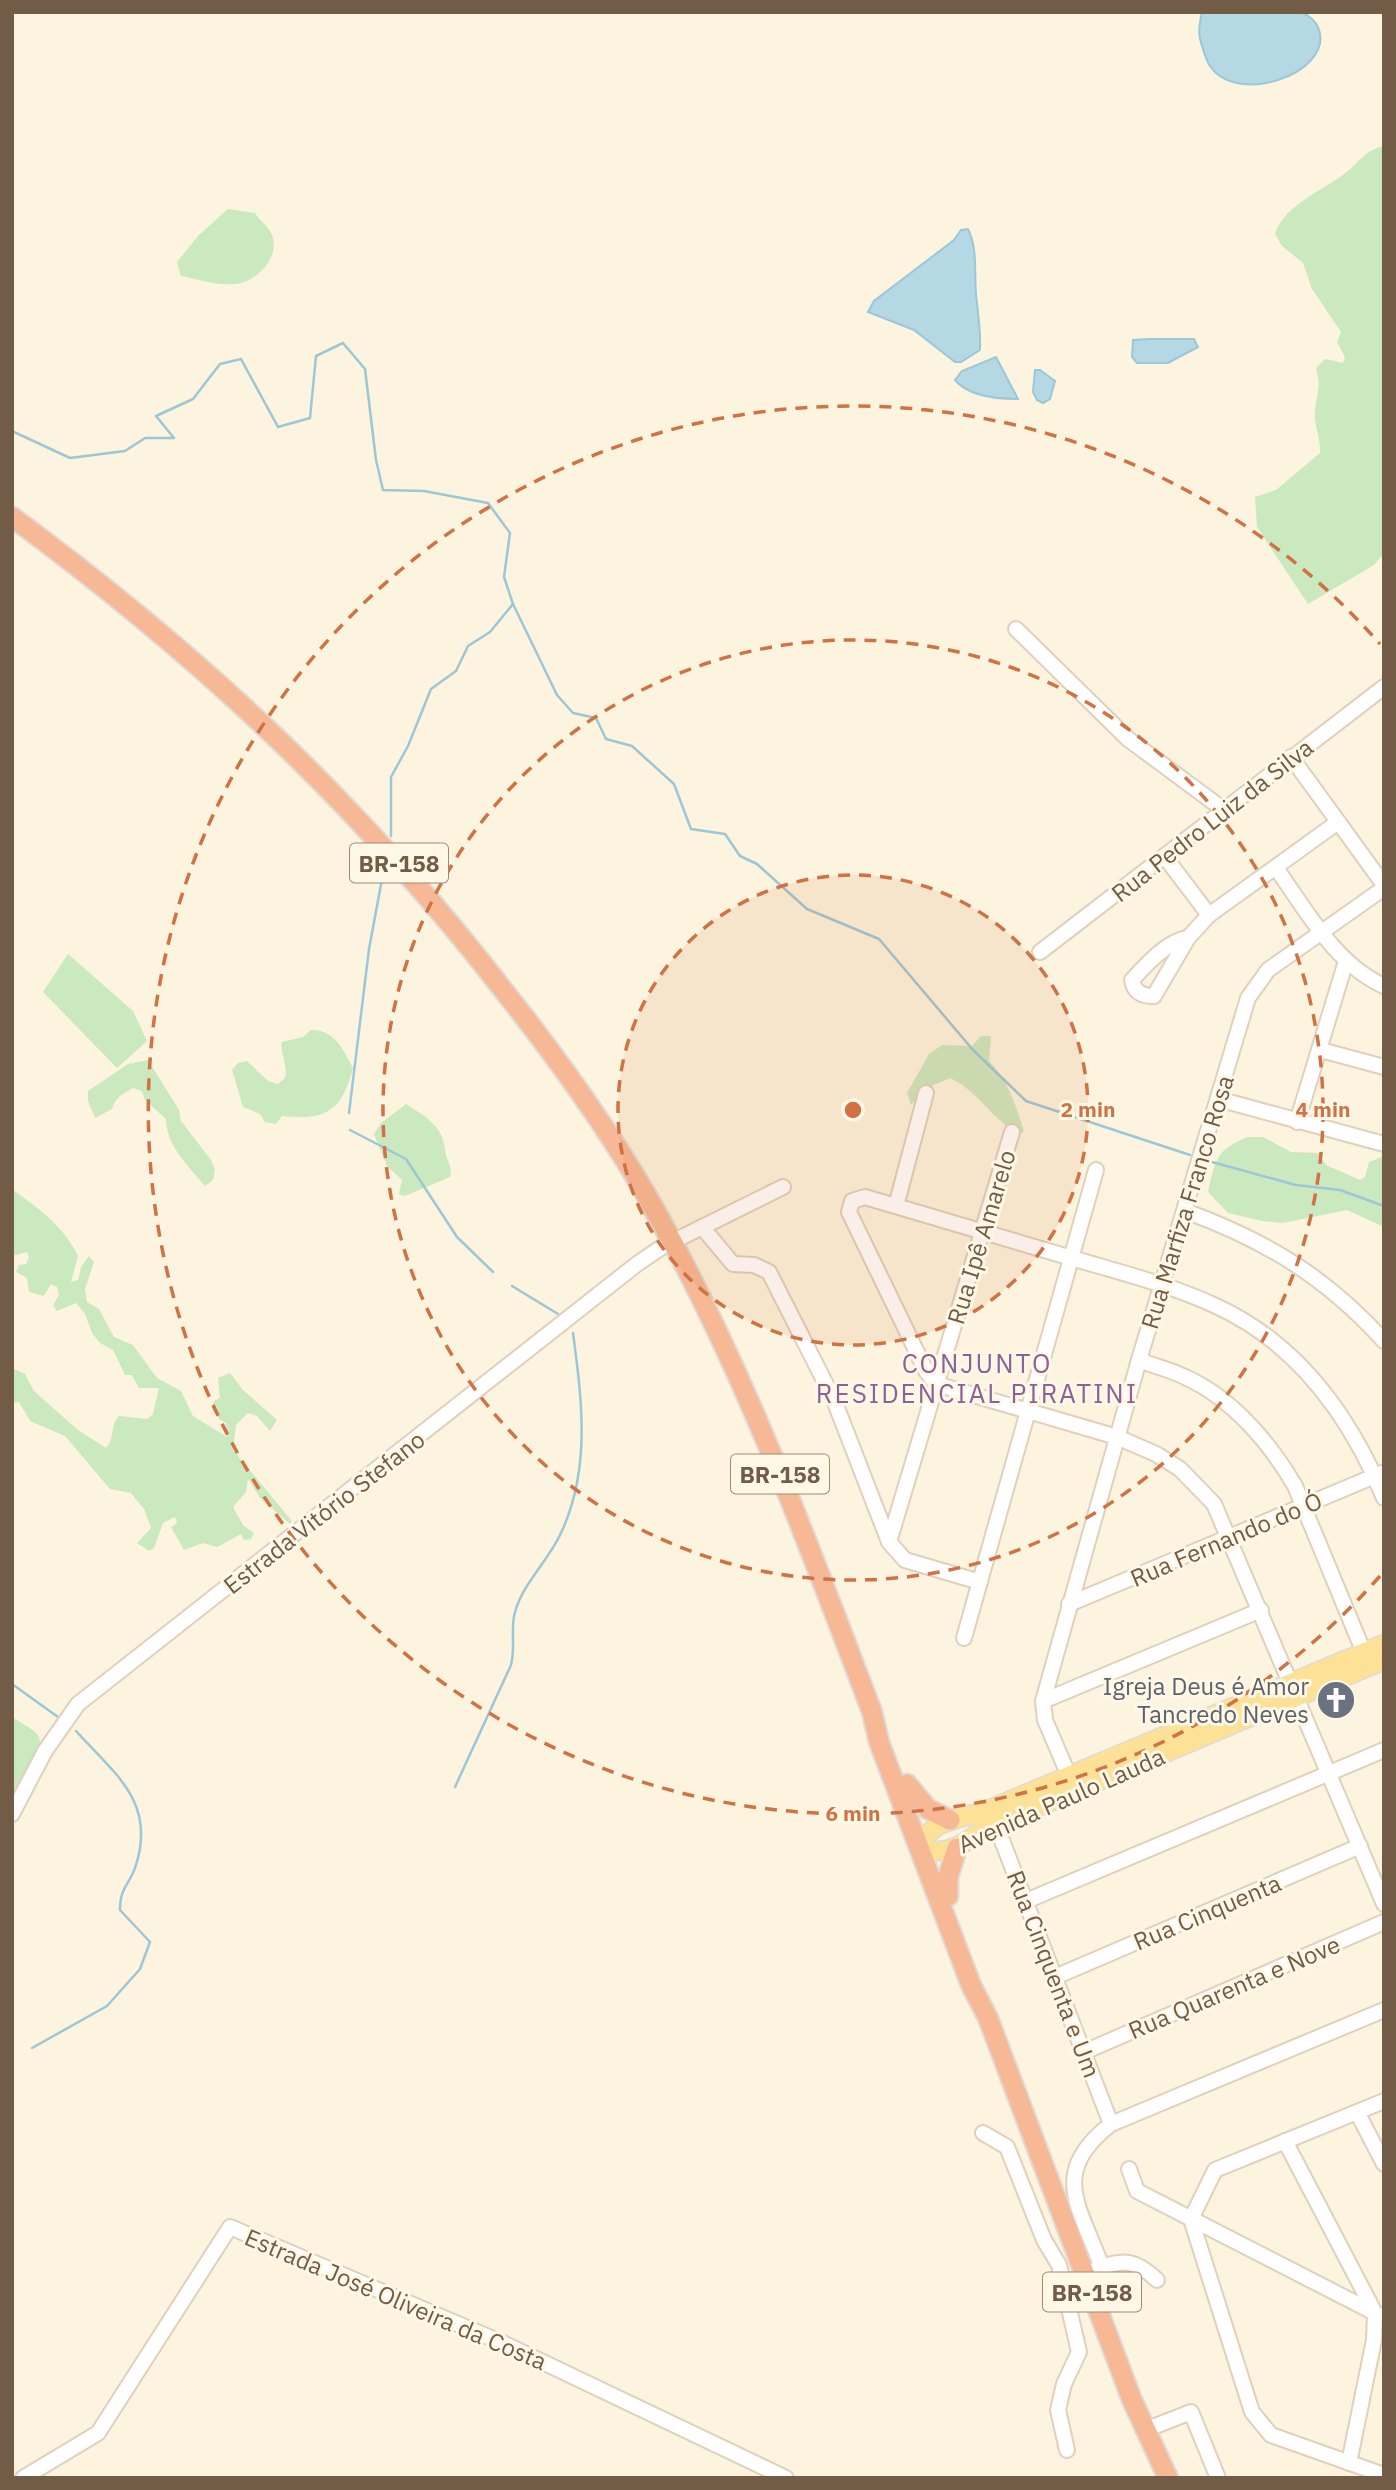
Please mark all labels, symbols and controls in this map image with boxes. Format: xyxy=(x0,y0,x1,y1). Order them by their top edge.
street label: Rua Pedro Luiz da Silva xyxy=(1105,731,1320,909)
road number: BR-158 xyxy=(350,844,448,883)
street label: Rua Marfiza Franco Rosa xyxy=(1133,1071,1241,1333)
text: 2 min xyxy=(1061,1095,1115,1123)
text: 4 min xyxy=(1296,1095,1350,1123)
centre of rings xyxy=(841,1098,865,1122)
street label: Rua Ipê Amarelo xyxy=(939,1146,1023,1328)
district label: CONJUNTO RESIDENCIAL PIRATINI xyxy=(816,1346,1138,1410)
street label: Estrada Vitório Stefano xyxy=(217,1423,431,1601)
road number: BR-158 xyxy=(731,1455,829,1494)
street label: Rua Fernando do Ó xyxy=(1125,1484,1327,1594)
place label: Igreja Deus é Amor Tancredo Neves xyxy=(1103,1670,1309,1730)
church icon: Igreja Deus é Amor Tancredo Neves xyxy=(1315,1679,1357,1721)
street label: Avenida Paulo Lauda xyxy=(952,1740,1170,1860)
text: 6 min xyxy=(826,1799,880,1827)
street label: Rua Cinquenta e Um xyxy=(1000,1866,1108,2082)
street label: Rua Cinquenta xyxy=(1128,1866,1286,1958)
street label: Rua Quarenta e Nove xyxy=(1123,1928,1345,2046)
street label: Estrada José Oliveira da Costa xyxy=(240,2221,552,2377)
road number: BR-158 xyxy=(1043,2272,1141,2312)

